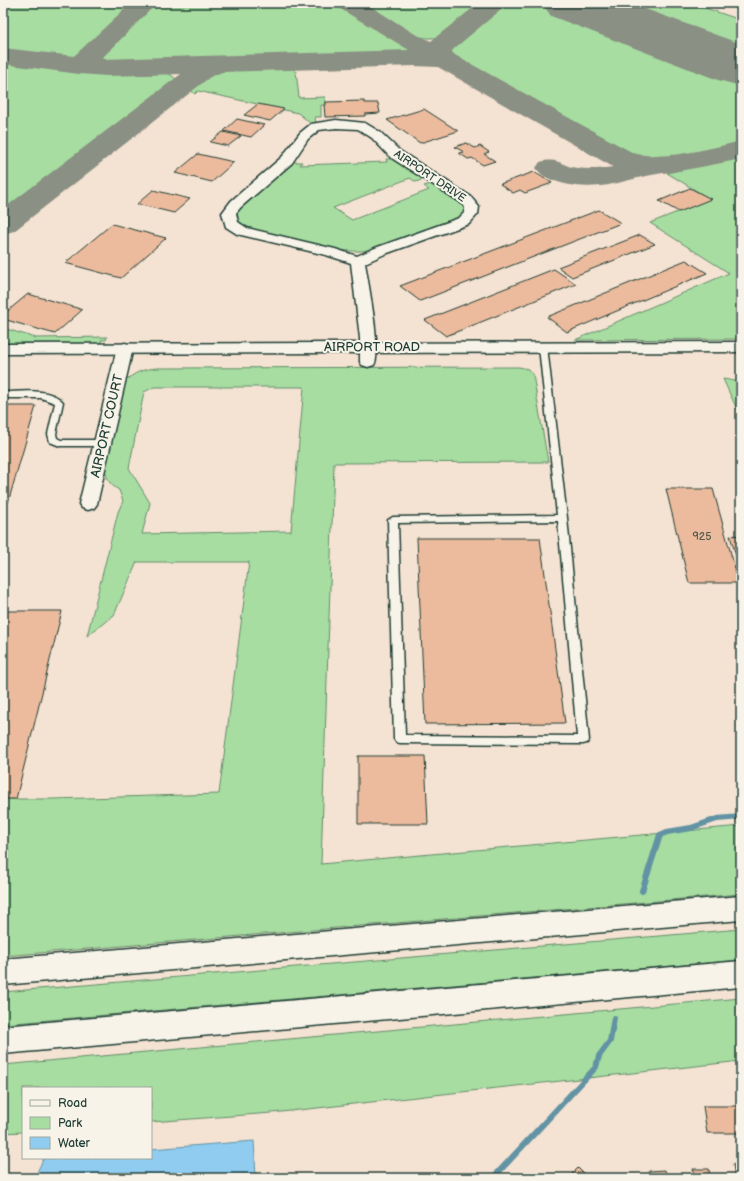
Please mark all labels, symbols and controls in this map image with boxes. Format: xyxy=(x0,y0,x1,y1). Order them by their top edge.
street label: AIRPORT DRIVE xyxy=(392,147,468,205)
street label: AIRPORT ROAD xyxy=(324,339,420,355)
street label: AIRPORT COURT xyxy=(87,373,127,479)
house number: 925 xyxy=(692,530,712,543)
legend xyxy=(22,1087,152,1159)
text: Road xyxy=(58,1096,87,1111)
text: Park xyxy=(58,1116,82,1131)
text: Water xyxy=(58,1136,90,1151)

